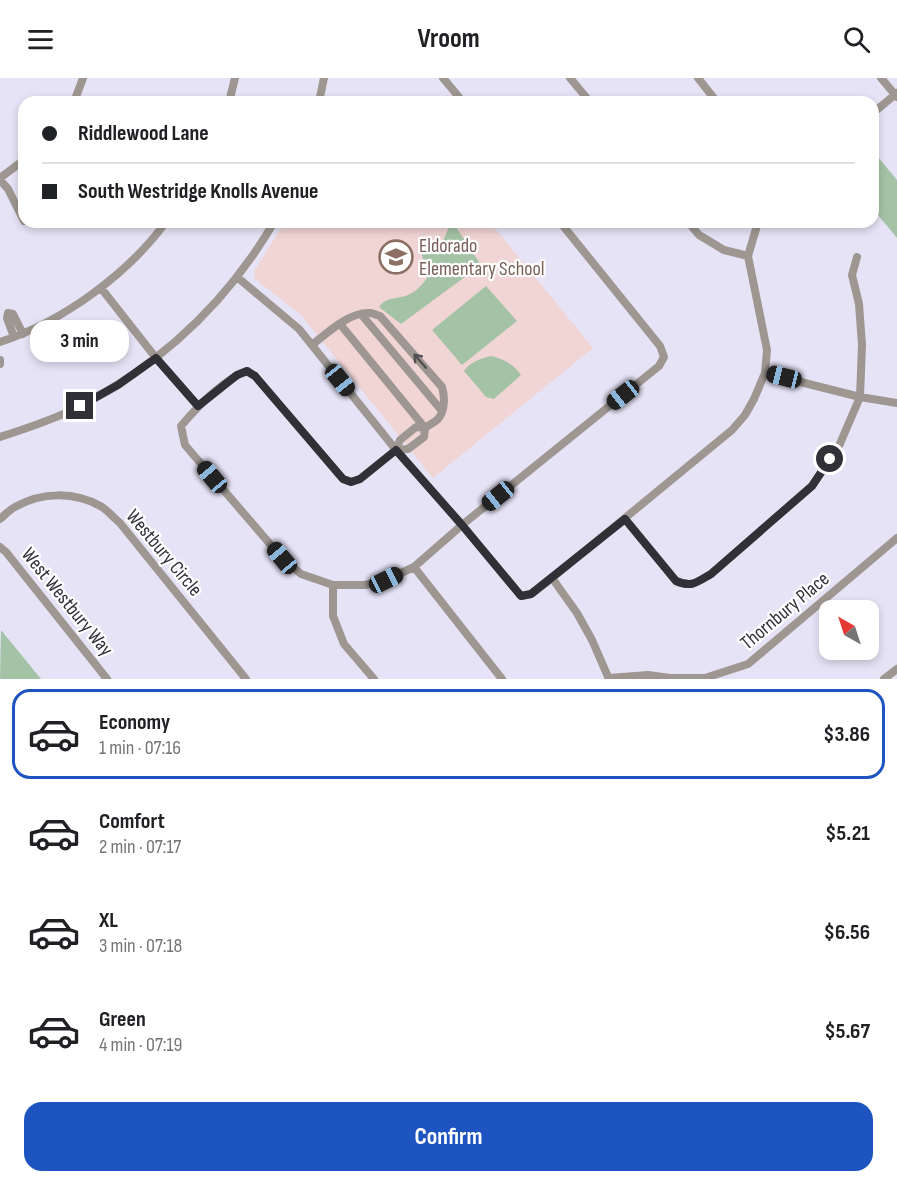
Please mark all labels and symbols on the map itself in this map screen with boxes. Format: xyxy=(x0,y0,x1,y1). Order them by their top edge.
place label: Eldorado Elementary School xyxy=(419,234,545,281)
school or university icon: Eldorado Elementary School xyxy=(378,239,414,275)
callout: 3 min xyxy=(31,319,130,361)
one-way arrow xyxy=(413,353,426,369)
car xyxy=(322,360,358,400)
car xyxy=(764,364,804,390)
car xyxy=(603,377,643,413)
route end xyxy=(66,392,93,419)
route start xyxy=(816,445,843,472)
car xyxy=(194,457,230,497)
car xyxy=(478,478,518,514)
street label: Westbury Circle xyxy=(121,505,207,601)
car xyxy=(264,538,300,578)
street label: West Westbury Way xyxy=(16,543,118,661)
car xyxy=(366,564,406,596)
street label: Thornbury Place xyxy=(736,567,834,655)
north arrow xyxy=(819,600,879,660)

